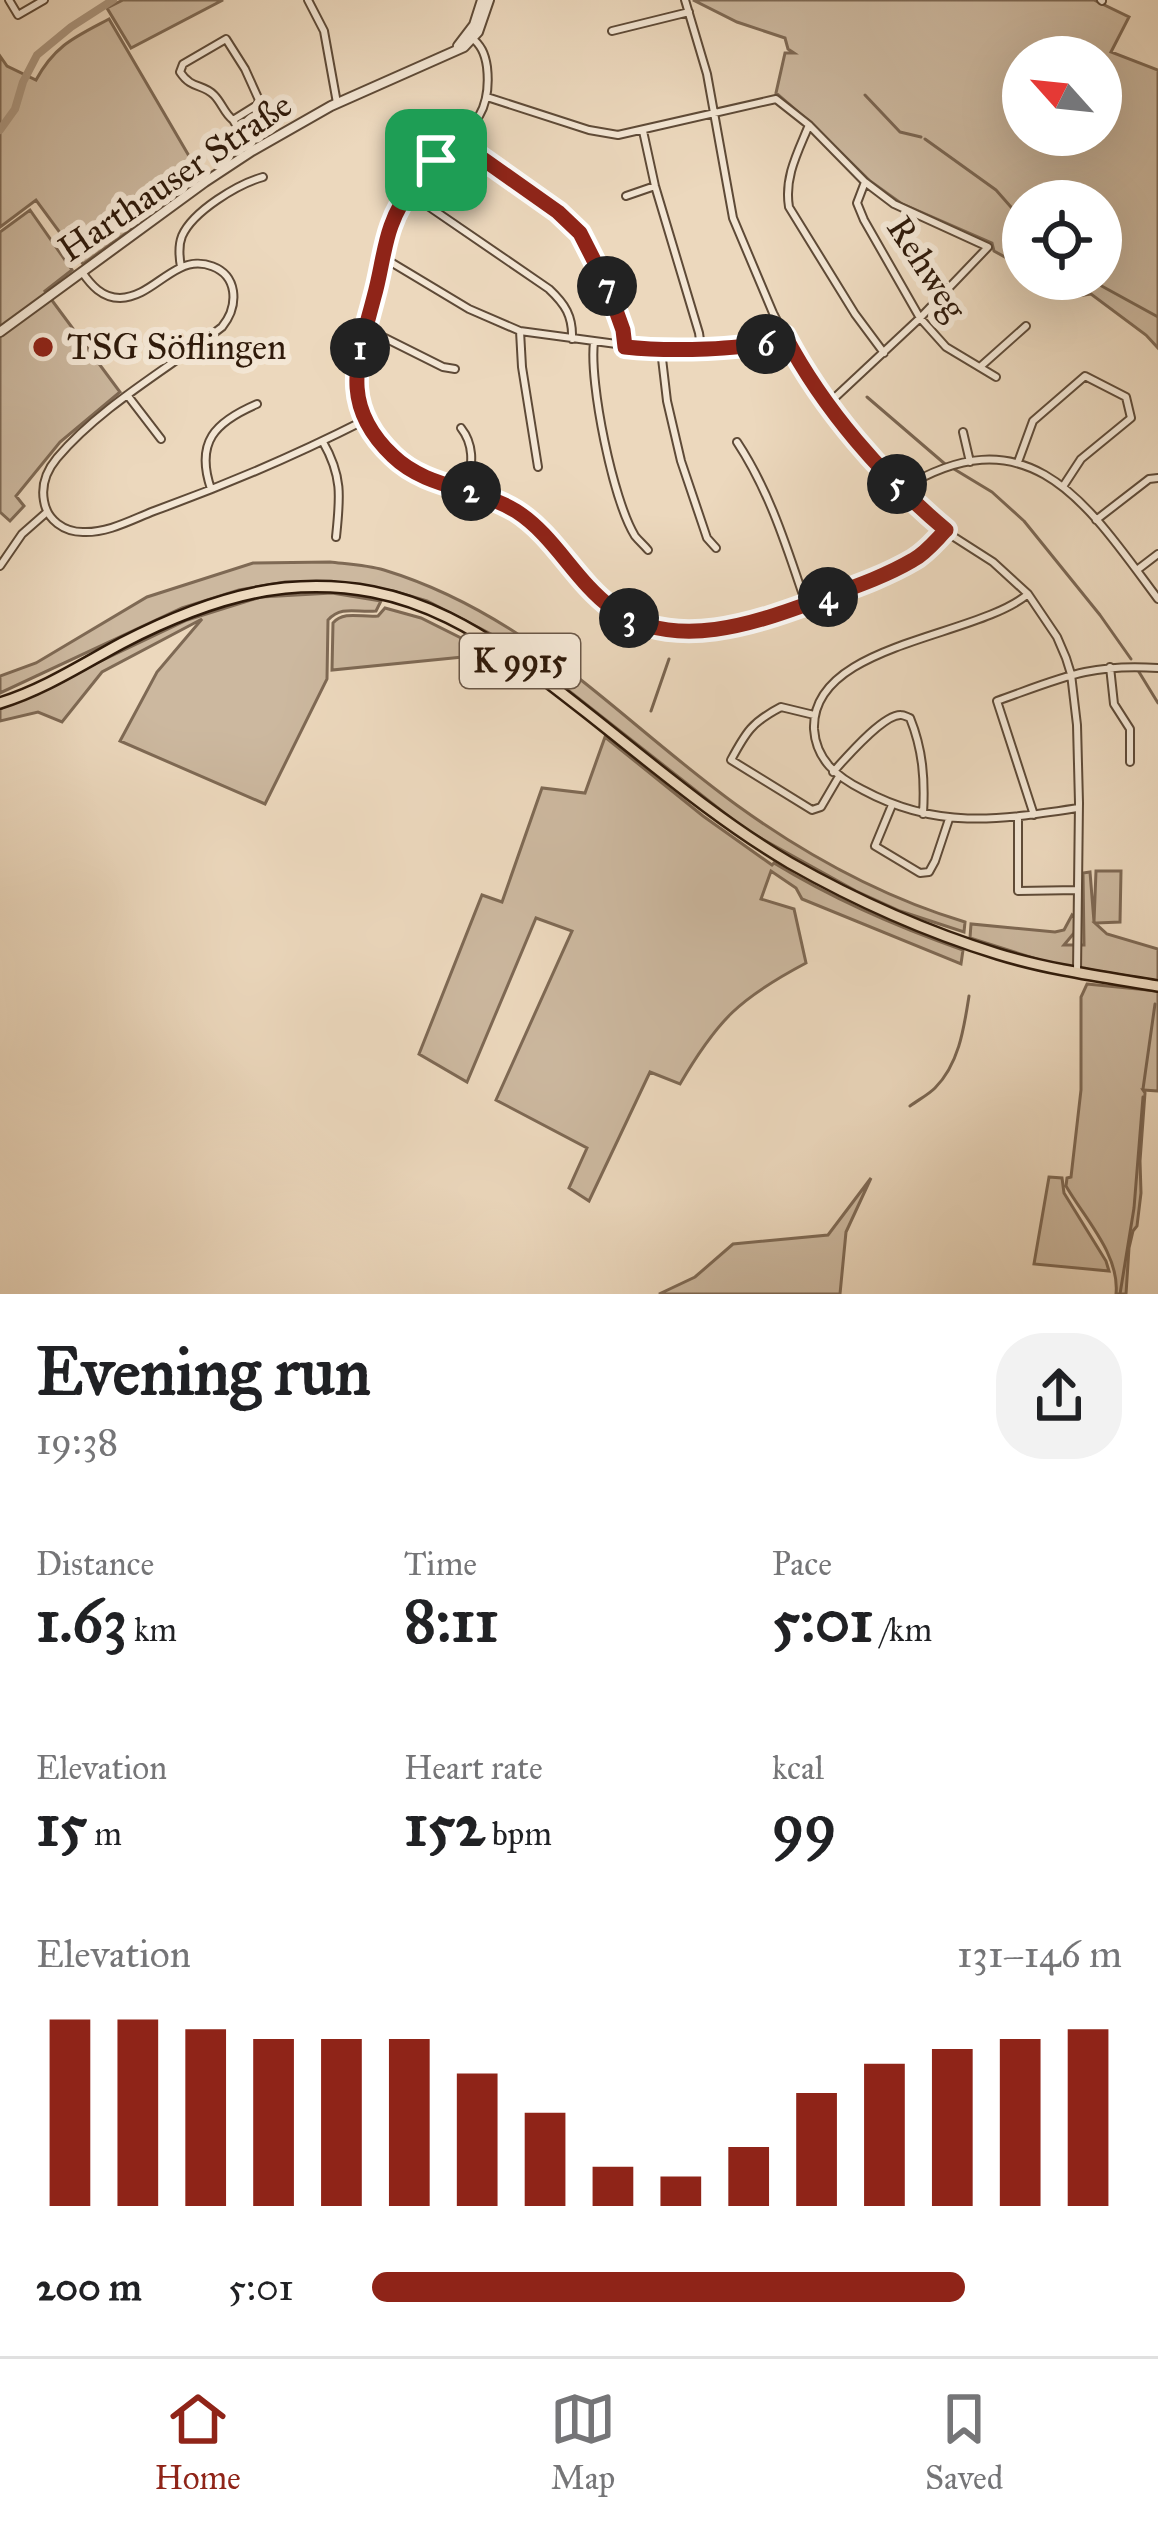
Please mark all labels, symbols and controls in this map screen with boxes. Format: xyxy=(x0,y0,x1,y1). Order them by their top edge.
north arrow xyxy=(1002,36,1122,156)
map controls xyxy=(1002,36,1122,300)
street label: Harthauser Straße xyxy=(50,83,300,271)
pin xyxy=(385,109,487,211)
icon: arrive xyxy=(403,127,469,193)
button: locate xyxy=(1002,180,1122,300)
street label: Rehweg xyxy=(877,208,977,328)
pin: 7 xyxy=(577,256,637,316)
text: 7 xyxy=(598,266,616,306)
pin: 6 xyxy=(736,314,796,374)
pin: 1 xyxy=(330,318,390,378)
text: 6 xyxy=(758,324,774,364)
place label: TSG Söflingen xyxy=(67,325,287,369)
text: 1 xyxy=(353,328,367,368)
marker: TSG Söflingen xyxy=(30,334,56,360)
pin: 5 xyxy=(867,454,927,514)
pin: 2 xyxy=(441,461,501,521)
text: 5 xyxy=(889,464,905,504)
text: 2 xyxy=(463,471,479,511)
pin: 4 xyxy=(798,567,858,627)
text: 4 xyxy=(819,577,837,617)
pin: 3 xyxy=(599,588,659,648)
text: 3 xyxy=(622,598,636,638)
road number: K 9915 xyxy=(460,634,580,688)
text: Evening run xyxy=(36,1331,371,1412)
button: share xyxy=(996,1333,1122,1459)
text: 19:38 xyxy=(36,1417,118,1465)
text: Distance xyxy=(36,1544,154,1584)
text: Time xyxy=(404,1544,477,1584)
text: Pace xyxy=(772,1544,832,1584)
text: 1.63 xyxy=(36,1584,127,1657)
text: 8:11 xyxy=(404,1584,498,1657)
text: 5:01 xyxy=(772,1584,873,1657)
text: km xyxy=(127,1610,177,1650)
text: /km xyxy=(873,1610,932,1650)
text: Elevation xyxy=(36,1748,167,1788)
text: Heart rate xyxy=(404,1748,543,1788)
text: kcal xyxy=(772,1748,824,1788)
text: 15 xyxy=(36,1788,87,1861)
text: 152 xyxy=(404,1788,485,1861)
text: 99 xyxy=(772,1788,836,1861)
text: m xyxy=(87,1814,122,1854)
text: bpm xyxy=(485,1814,552,1854)
text: Elevation xyxy=(36,1930,191,1978)
text: 131–146 m xyxy=(957,1930,1122,1978)
text: 200 m xyxy=(36,2263,142,2311)
text: 5:01 xyxy=(228,2263,294,2311)
tab: Home xyxy=(155,2386,241,2498)
tab: Map xyxy=(550,2386,616,2498)
tab: Saved xyxy=(925,2386,1003,2498)

